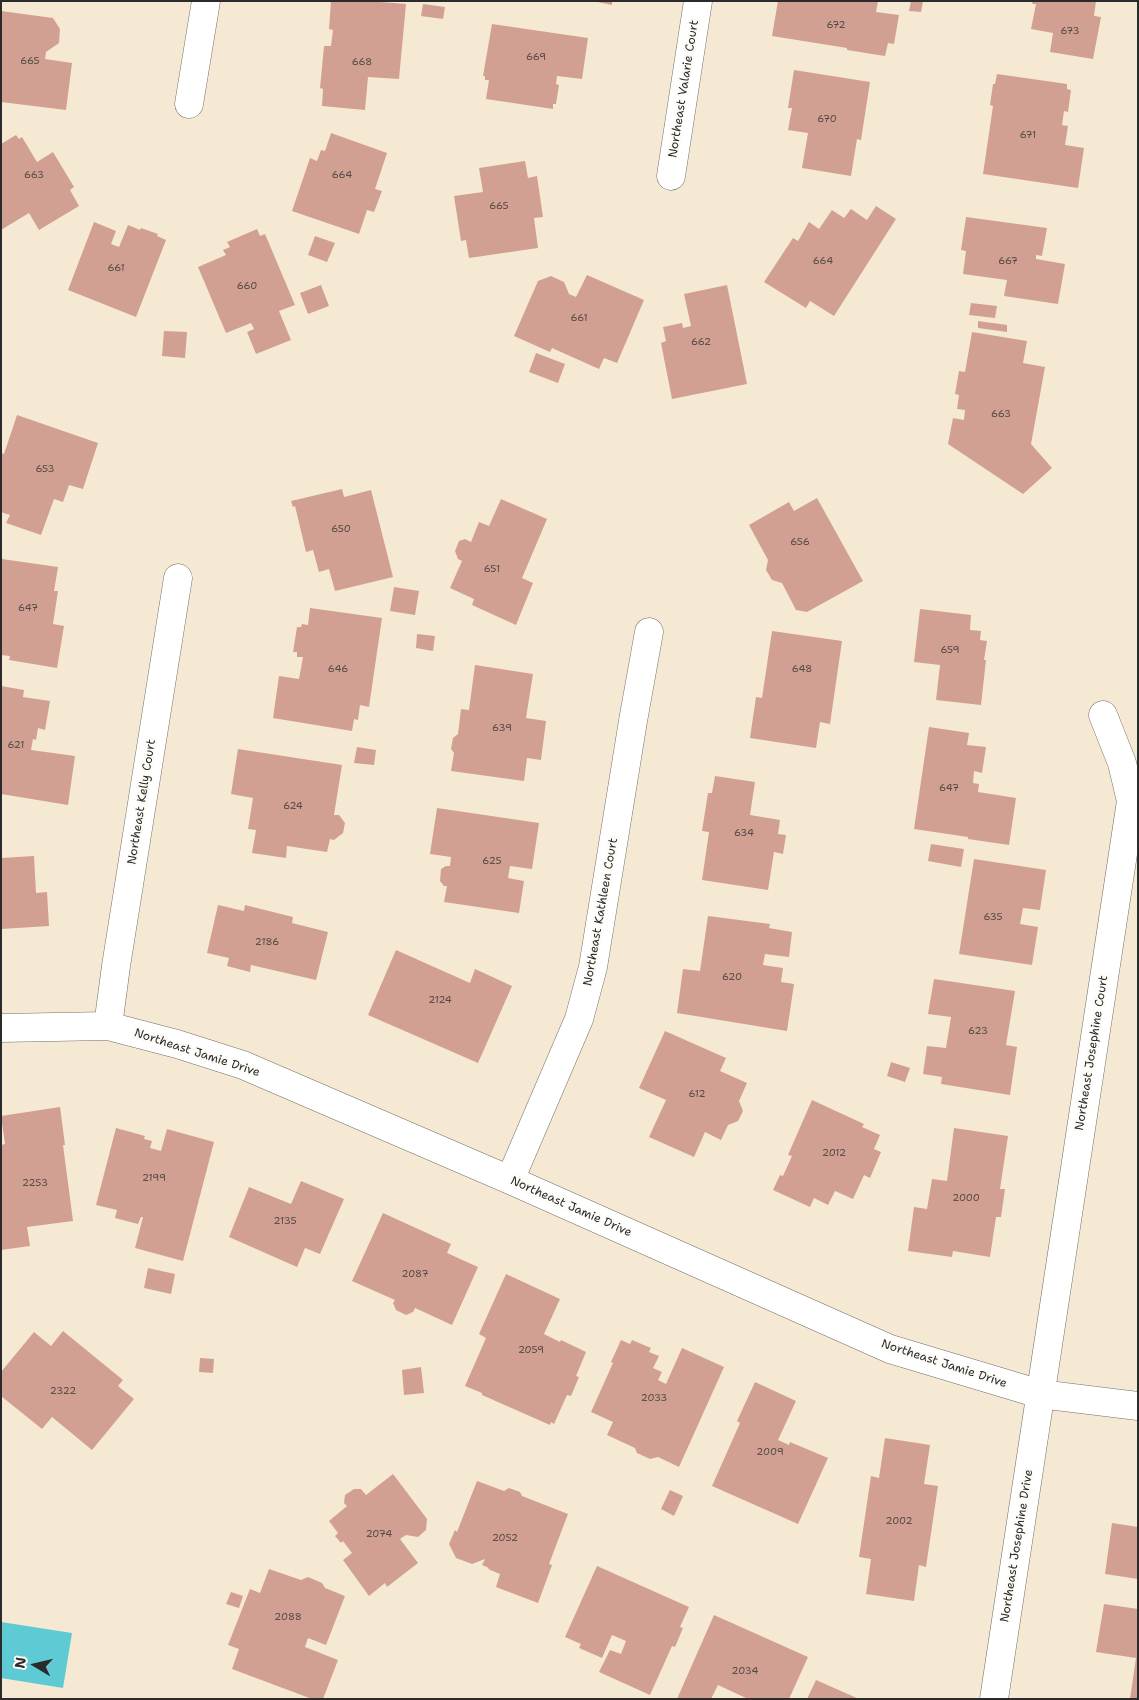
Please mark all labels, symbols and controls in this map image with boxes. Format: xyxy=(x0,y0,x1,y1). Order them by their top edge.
street label: Northeast Valarie Court xyxy=(666,19,702,159)
house number: 672 xyxy=(826,19,846,31)
house number: 673 xyxy=(1060,25,1080,37)
house number: 669 xyxy=(526,51,546,63)
house number: 665 xyxy=(20,55,40,67)
house number: 668 xyxy=(352,56,372,68)
house number: 670 xyxy=(817,113,837,125)
house number: 671 xyxy=(1020,129,1036,141)
house number: 663 xyxy=(24,169,44,181)
house number: 664 xyxy=(332,169,352,181)
house number: 665 xyxy=(489,200,509,212)
house number: 664 xyxy=(813,255,833,267)
house number: 667 xyxy=(998,255,1018,267)
house number: 661 xyxy=(107,262,125,274)
house number: 660 xyxy=(237,280,257,292)
house number: 661 xyxy=(570,312,588,324)
house number: 662 xyxy=(691,336,711,348)
house number: 663 xyxy=(991,408,1011,420)
house number: 653 xyxy=(35,463,55,475)
house number: 650 xyxy=(331,523,351,535)
house number: 656 xyxy=(790,536,810,548)
house number: 651 xyxy=(484,563,500,575)
house number: 647 xyxy=(18,602,38,614)
house number: 659 xyxy=(940,644,960,656)
house number: 646 xyxy=(328,663,348,675)
house number: 648 xyxy=(792,663,812,675)
house number: 639 xyxy=(492,722,512,734)
street label: Northeast Kelly Court xyxy=(125,738,159,866)
house number: 621 xyxy=(7,739,25,751)
house number: 647 xyxy=(939,782,959,794)
house number: 624 xyxy=(283,800,303,812)
house number: 634 xyxy=(734,827,754,839)
street label: Northeast Kathleen Court xyxy=(581,837,621,987)
house number: 625 xyxy=(482,855,502,867)
house number: 635 xyxy=(983,911,1003,923)
house number: 2186 xyxy=(255,936,279,948)
house number: 620 xyxy=(722,971,742,983)
street label: Northeast Josephine Court xyxy=(1073,974,1111,1132)
house number: 2124 xyxy=(428,994,452,1006)
house number: 623 xyxy=(968,1025,988,1037)
street label: Northeast Jamie Drive xyxy=(132,1026,262,1080)
house number: 612 xyxy=(689,1088,705,1100)
house number: 2012 xyxy=(822,1147,846,1159)
house number: 2199 xyxy=(142,1172,166,1184)
street label: Northeast Jamie Drive xyxy=(508,1174,634,1240)
house number: 2253 xyxy=(22,1177,48,1189)
house number: 2000 xyxy=(952,1192,980,1204)
house number: 2135 xyxy=(273,1215,297,1227)
house number: 2087 xyxy=(402,1268,428,1280)
street label: Northeast Jamie Drive xyxy=(879,1337,1009,1391)
house number: 2059 xyxy=(518,1344,544,1356)
house number: 2322 xyxy=(50,1385,76,1397)
house number: 2033 xyxy=(641,1392,667,1404)
house number: 2009 xyxy=(756,1446,784,1458)
street label: Northeast Josephine Drive xyxy=(998,1469,1036,1623)
house number: 2002 xyxy=(886,1515,912,1527)
house number: 2074 xyxy=(366,1528,392,1540)
house number: 2052 xyxy=(492,1532,518,1544)
house number: 2088 xyxy=(274,1611,302,1623)
north arrow xyxy=(10,1640,60,1690)
text: N xyxy=(10,1656,30,1670)
house number: 2034 xyxy=(732,1665,758,1677)

